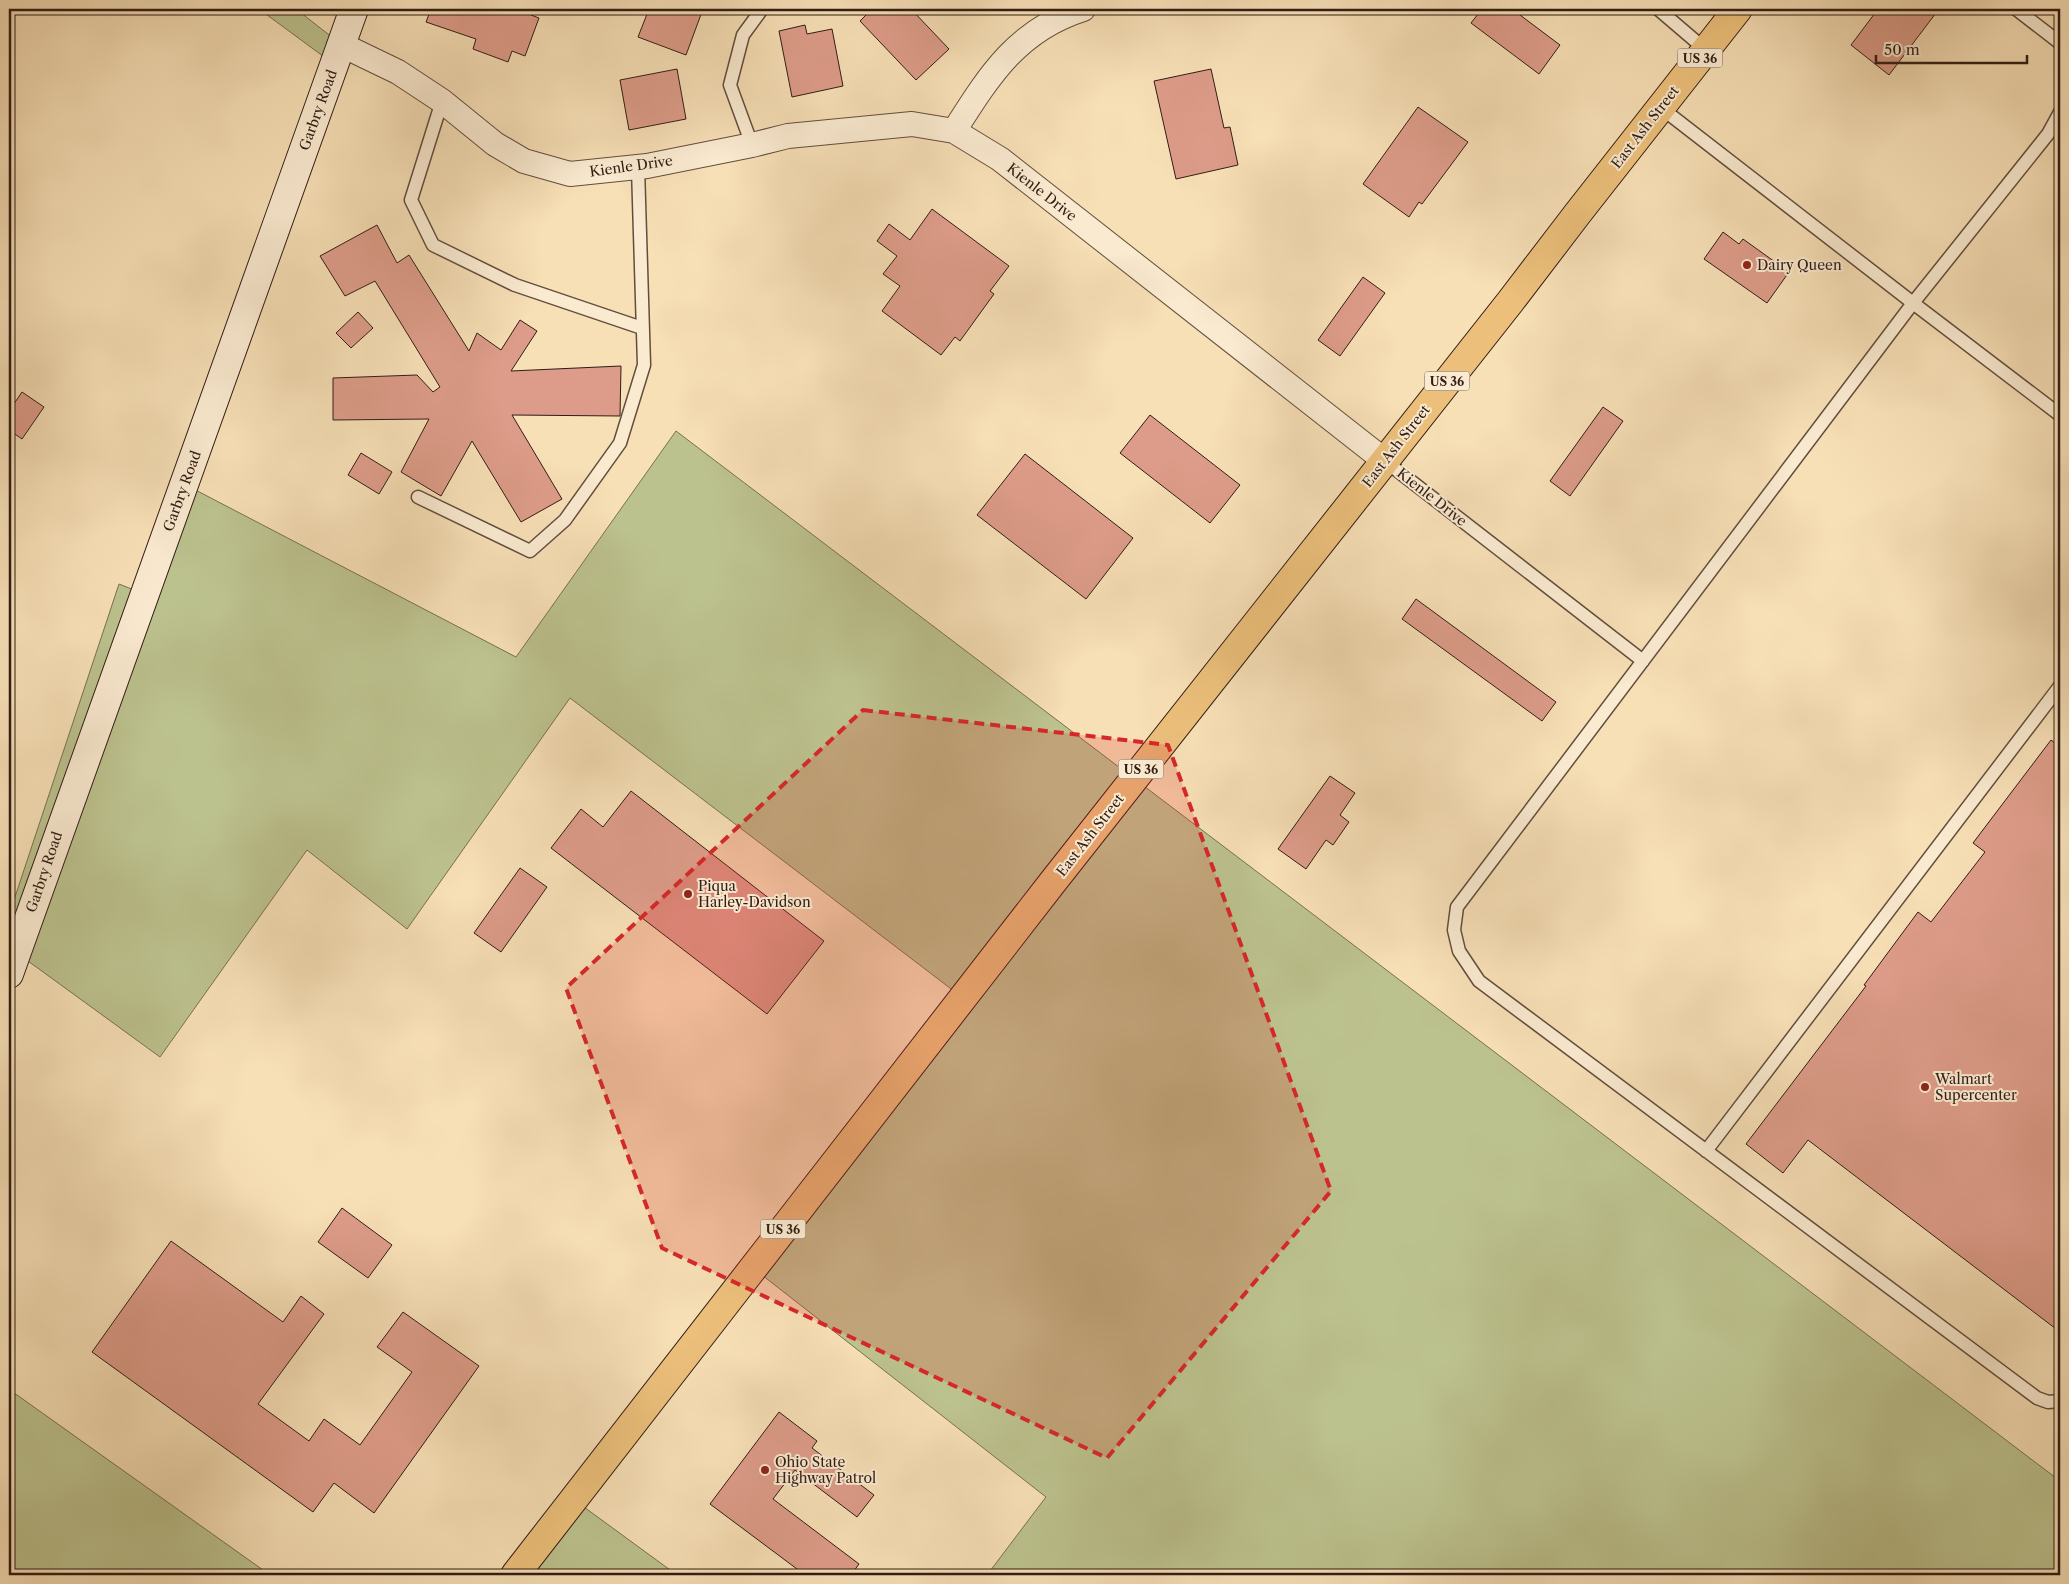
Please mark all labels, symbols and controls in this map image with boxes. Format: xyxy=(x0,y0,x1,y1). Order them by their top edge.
scale bar xyxy=(1876,32,2028,64)
text: 50 m xyxy=(1884,40,1920,59)
road number: US 36 xyxy=(1678,48,1722,68)
street label: Garbry Road xyxy=(295,67,341,153)
street label: East Ash Street xyxy=(1607,82,1683,172)
street label: Kienle Drive xyxy=(588,151,674,181)
street label: Kienle Drive xyxy=(1003,159,1081,225)
place label: Dairy Queen xyxy=(1757,256,1842,274)
marker: Dairy Queen xyxy=(1741,259,1753,271)
road number: US 36 xyxy=(1424,372,1470,391)
street label: East Ash Street xyxy=(1358,401,1434,491)
street label: Garbry Road xyxy=(159,448,205,534)
street label: Kienle Drive xyxy=(1393,464,1471,530)
road number: US 36 xyxy=(1118,760,1164,779)
street label: East Ash Street xyxy=(1052,790,1128,880)
street label: Garbry Road xyxy=(22,829,66,915)
place label: Piqua Harley-Davidson xyxy=(698,877,811,911)
marker: Piqua Harley-Davidson xyxy=(682,888,694,900)
place label: Walmart Supercenter xyxy=(1934,1070,2017,1104)
marker: Walmart Supercenter xyxy=(1919,1081,1931,1093)
road number: US 36 xyxy=(760,1220,806,1238)
place label: Ohio State Highway Patrol xyxy=(775,1453,876,1487)
marker: Ohio State Highway Patrol xyxy=(759,1464,771,1476)

